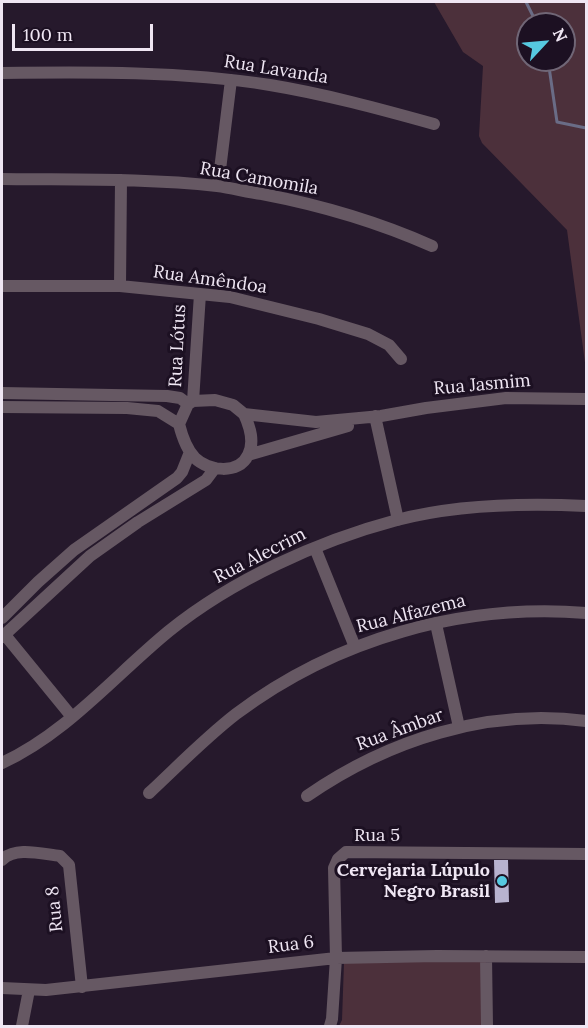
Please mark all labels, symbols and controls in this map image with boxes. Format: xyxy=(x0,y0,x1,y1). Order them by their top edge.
scale bar xyxy=(15,12,156,50)
north arrow xyxy=(516,12,576,72)
text: 100 m xyxy=(23,23,73,46)
text: N xyxy=(549,25,572,45)
street label: Rua Lavanda xyxy=(222,51,330,89)
street label: Rua Camomila xyxy=(198,158,320,200)
street label: Rua Amêndoa xyxy=(152,261,268,299)
street label: Rua Lótus xyxy=(165,304,191,388)
street label: Rua Jasmim xyxy=(433,370,531,400)
street label: Rua Alecrim xyxy=(210,524,310,588)
street label: Rua Alfazema xyxy=(354,590,468,638)
street label: Rua Âmbar xyxy=(354,704,446,756)
street label: Rua 5 xyxy=(354,825,400,847)
place label: Cervejaria Lúpulo Negro Brasil xyxy=(337,860,490,902)
marker: Cervejaria Lúpulo Negro Brasil xyxy=(495,874,509,888)
street label: Rua 8 xyxy=(42,885,68,933)
street label: Rua 6 xyxy=(267,931,315,959)

